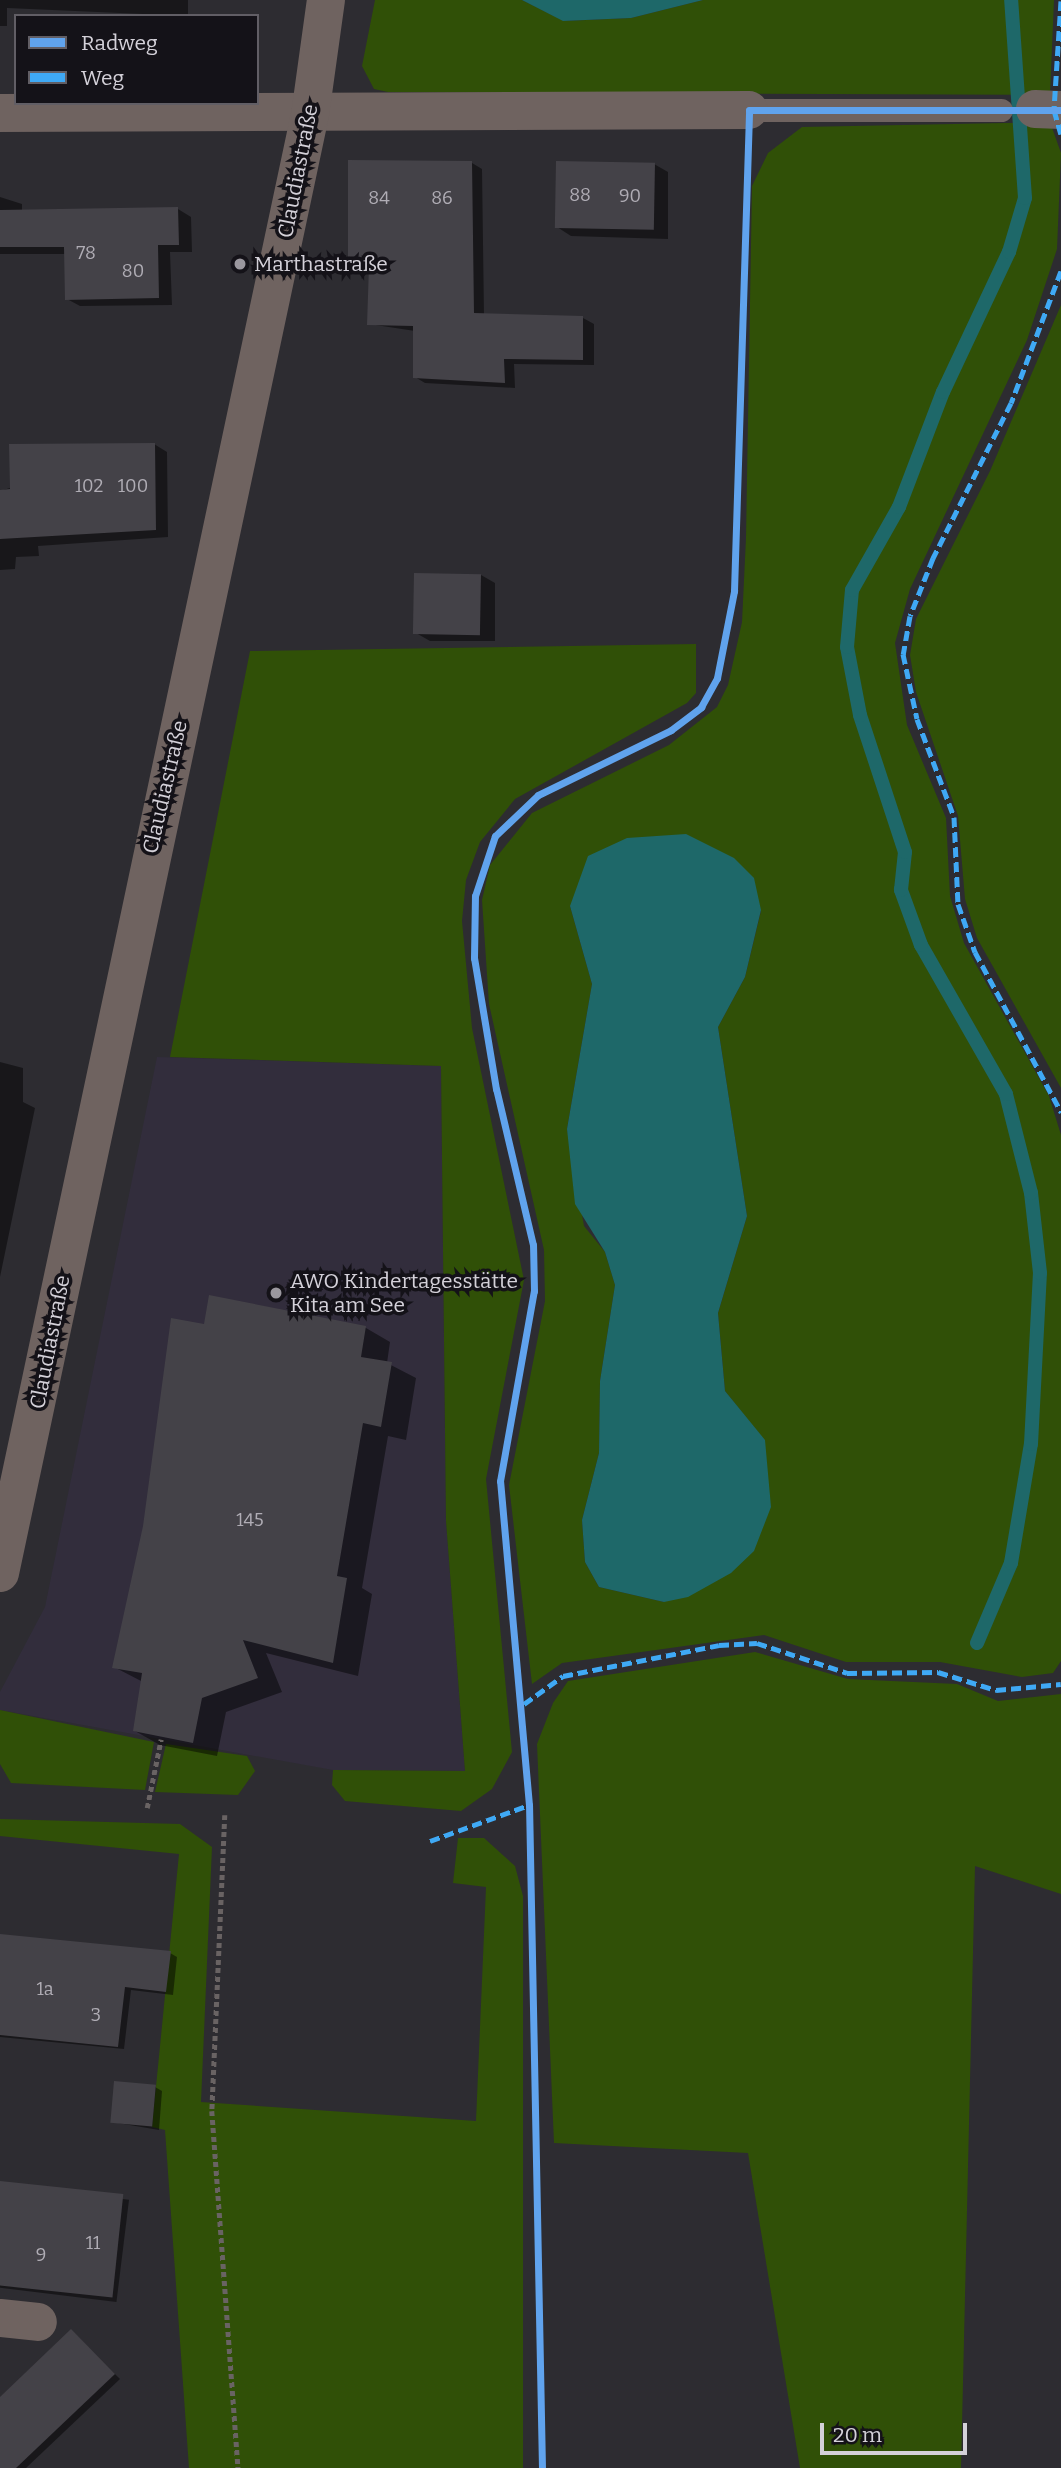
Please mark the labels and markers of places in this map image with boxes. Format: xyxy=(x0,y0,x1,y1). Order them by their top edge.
place label: Marthastraße xyxy=(254,251,388,277)
marker: Marthastraße xyxy=(232,256,248,272)
place label: AWO Kindertagesstätte Kita am See xyxy=(290,1268,518,1318)
marker: AWO Kindertagesstätte Kita am See xyxy=(268,1285,284,1301)

